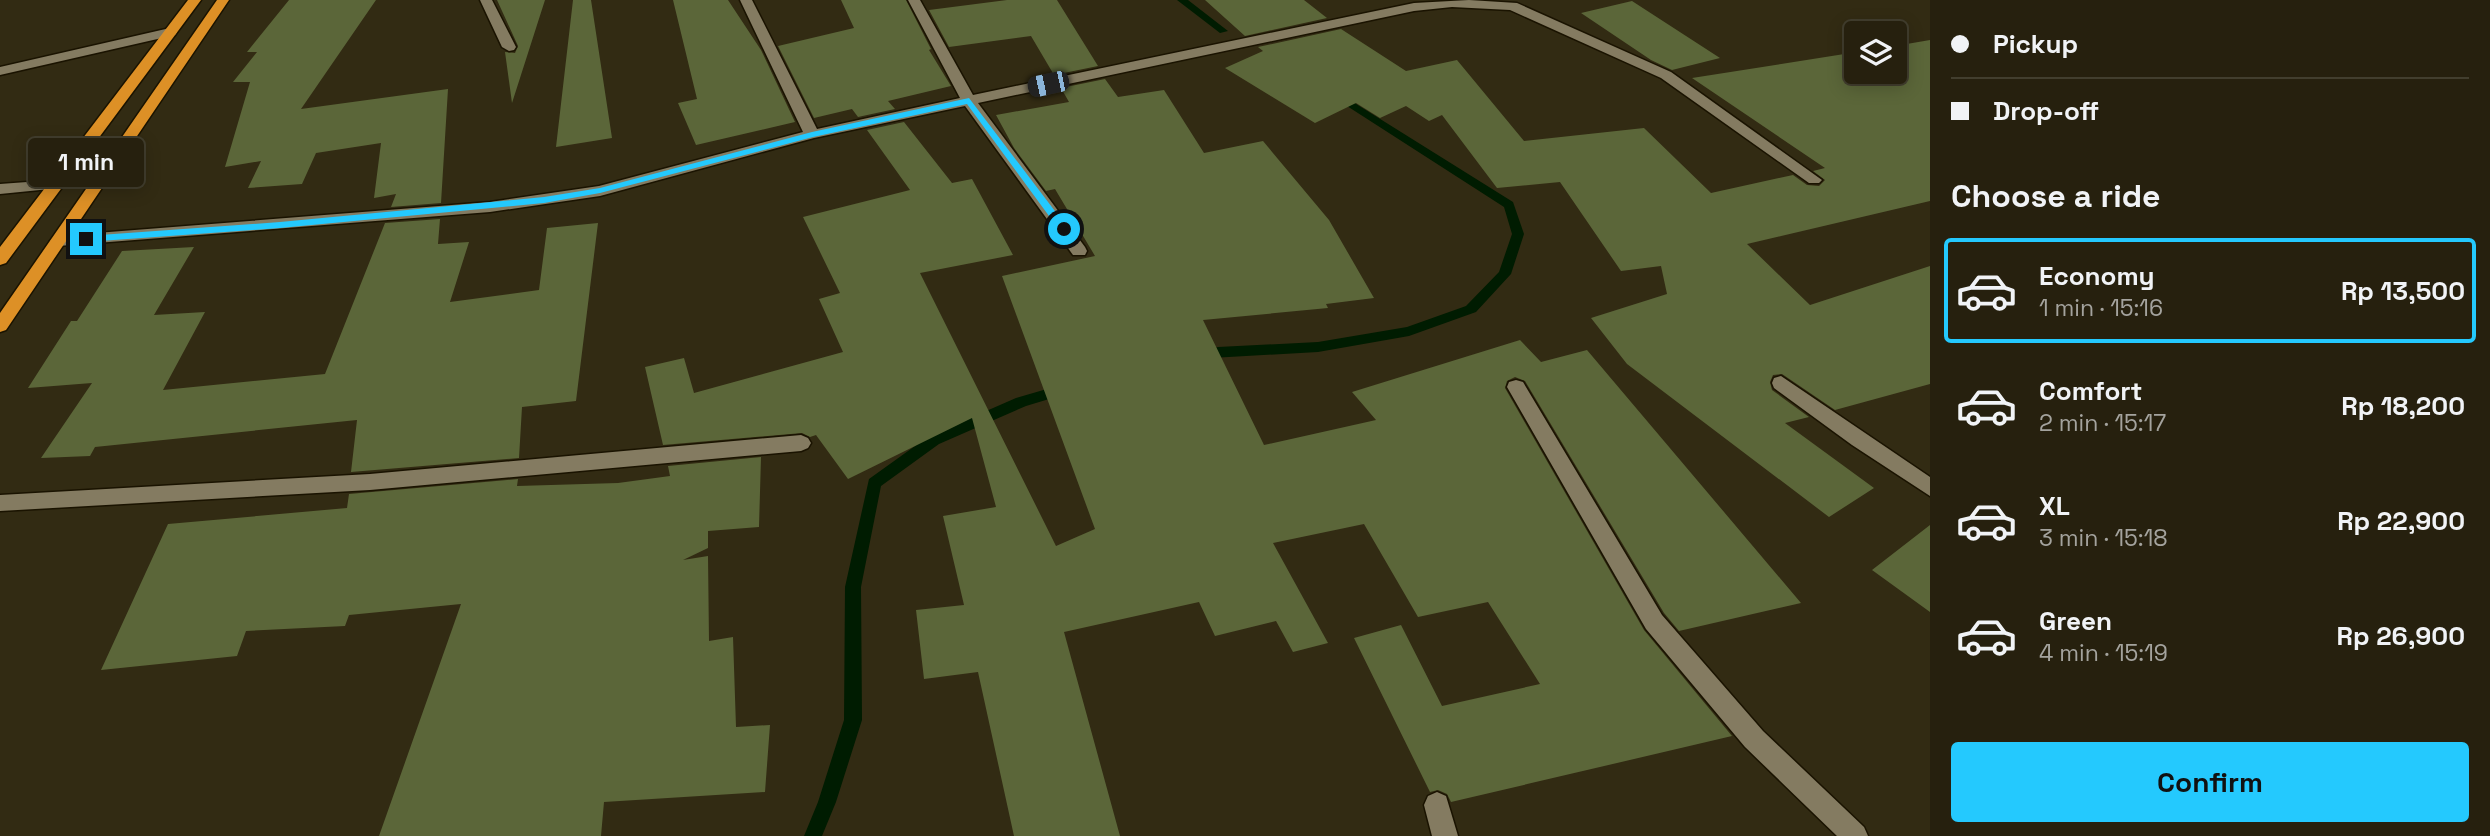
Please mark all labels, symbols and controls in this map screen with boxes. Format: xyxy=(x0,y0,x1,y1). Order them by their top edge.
map controls xyxy=(1844,21,1907,84)
button: layers xyxy=(1844,21,1907,84)
text: Pickup xyxy=(1993,27,2078,61)
car xyxy=(1026,69,1071,99)
text: Drop-off xyxy=(1993,94,2099,128)
callout: 1 min xyxy=(28,138,144,187)
text: 1 min xyxy=(58,147,114,177)
text: Choose a ride xyxy=(1951,176,2161,216)
route start xyxy=(1048,213,1080,245)
route end xyxy=(70,223,102,255)
icon: car xyxy=(1955,259,2018,322)
text: Economy xyxy=(2039,259,2155,293)
text: Rp 13,500 xyxy=(2341,274,2465,308)
text: 1 min · 15:16 xyxy=(2039,293,2163,323)
icon: car xyxy=(1955,374,2018,437)
text: Comfort xyxy=(2039,374,2142,408)
text: Rp 18,200 xyxy=(2341,389,2465,423)
text: 2 min · 15:17 xyxy=(2039,408,2166,438)
icon: car xyxy=(1955,489,2018,552)
text: XL xyxy=(2039,489,2070,523)
text: Rp 22,900 xyxy=(2337,504,2465,538)
text: 3 min · 15:18 xyxy=(2039,523,2168,553)
icon: car xyxy=(1955,604,2018,667)
text: Green xyxy=(2039,604,2112,638)
text: Rp 26,900 xyxy=(2337,619,2465,653)
text: 4 min · 15:19 xyxy=(2039,638,2168,668)
button: Confirm xyxy=(1951,742,2469,822)

